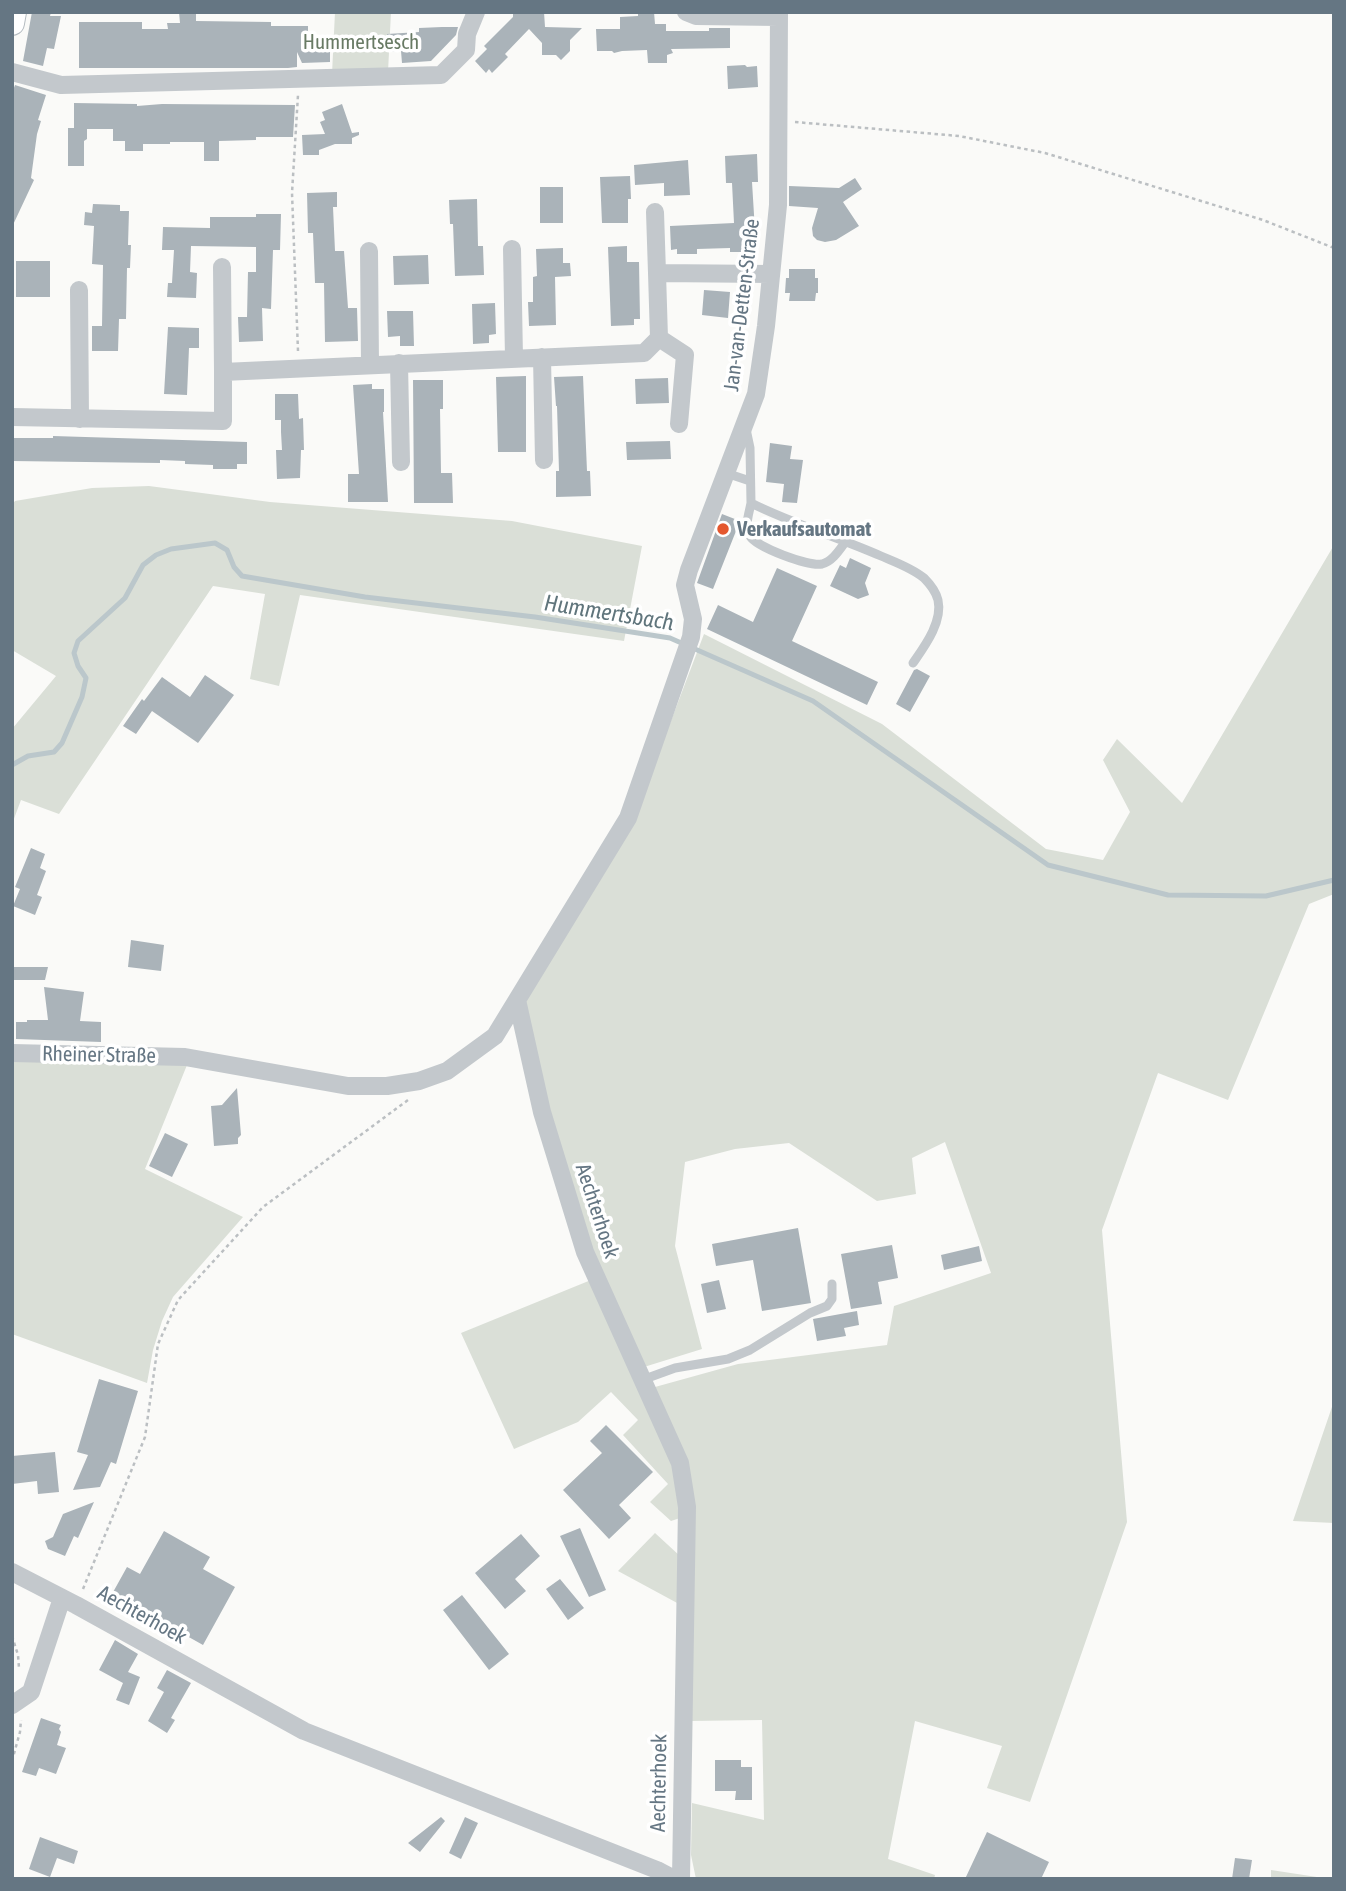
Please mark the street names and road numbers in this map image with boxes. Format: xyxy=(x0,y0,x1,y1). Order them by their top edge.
street label: Jan-van-Detten-Straße xyxy=(719,217,765,393)
street label: Rheiner Straße xyxy=(42,1041,156,1069)
street label: Aechterhoek xyxy=(570,1160,624,1262)
street label: Aechterhoek xyxy=(93,1580,191,1650)
street label: Aechterhoek xyxy=(646,1734,672,1832)

